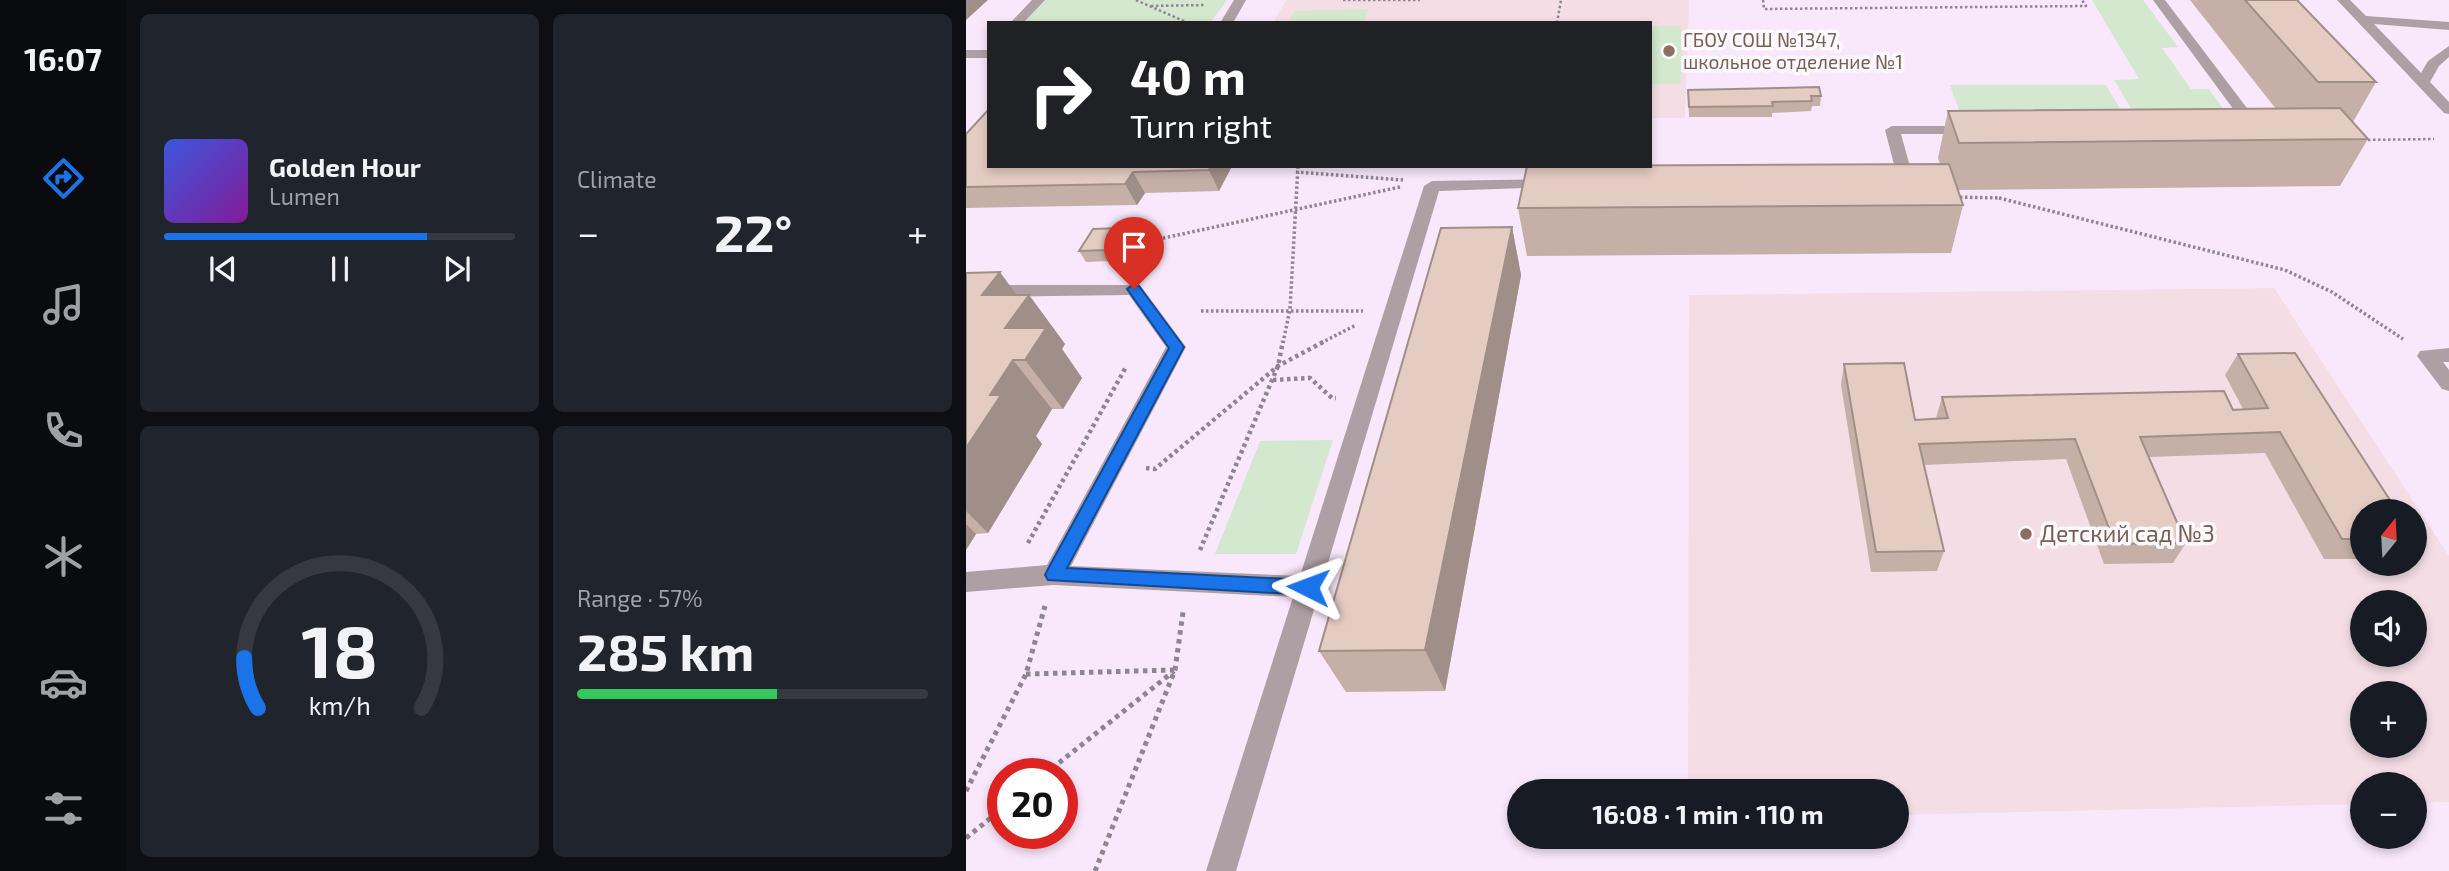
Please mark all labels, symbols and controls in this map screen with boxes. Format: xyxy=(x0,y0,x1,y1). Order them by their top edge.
place label: ГБОУ СОШ №1347, школьное отделение №1 xyxy=(1683,28,1903,73)
text: 16:07 xyxy=(24,39,102,77)
marker: ГБОУ СОШ №1347, школьное отделение №1 xyxy=(1661,43,1677,59)
text: 40 m xyxy=(1130,46,1246,105)
icon: right xyxy=(1015,49,1106,140)
text: Turn right xyxy=(1130,106,1272,144)
text: Golden Hour xyxy=(269,151,421,182)
icon: directions xyxy=(39,154,88,203)
text: Climate xyxy=(577,165,657,193)
text: Lumen xyxy=(269,182,340,210)
text: 22° xyxy=(714,200,792,262)
text: − xyxy=(577,209,599,255)
text: + xyxy=(907,209,928,255)
pin xyxy=(1104,217,1164,289)
icon: arrive xyxy=(1115,228,1153,266)
icon: previous xyxy=(204,250,242,288)
icon: pause xyxy=(321,250,359,288)
icon: next xyxy=(438,250,476,288)
icon: music xyxy=(39,280,88,329)
icon: phone xyxy=(39,406,88,455)
north arrow xyxy=(2350,499,2427,576)
map controls xyxy=(2350,499,2427,849)
place label: Детский сад №3 xyxy=(2040,519,2215,547)
marker: Детский сад №3 xyxy=(2018,526,2034,542)
icon: climate xyxy=(39,532,88,581)
position arrow xyxy=(1271,550,1345,624)
text: Range · 57% xyxy=(577,584,703,612)
button: sound xyxy=(2350,590,2427,667)
text: 18 xyxy=(301,605,378,693)
text: 285 km xyxy=(577,619,754,681)
icon: car xyxy=(39,658,88,707)
button: + xyxy=(2350,681,2427,758)
text: km/h xyxy=(308,689,371,719)
speed limit sign: 20 xyxy=(987,758,1078,849)
button: − xyxy=(2350,772,2427,849)
icon: filters xyxy=(39,784,88,833)
text: 16:08 · 1 min · 110 m xyxy=(1592,798,1824,829)

